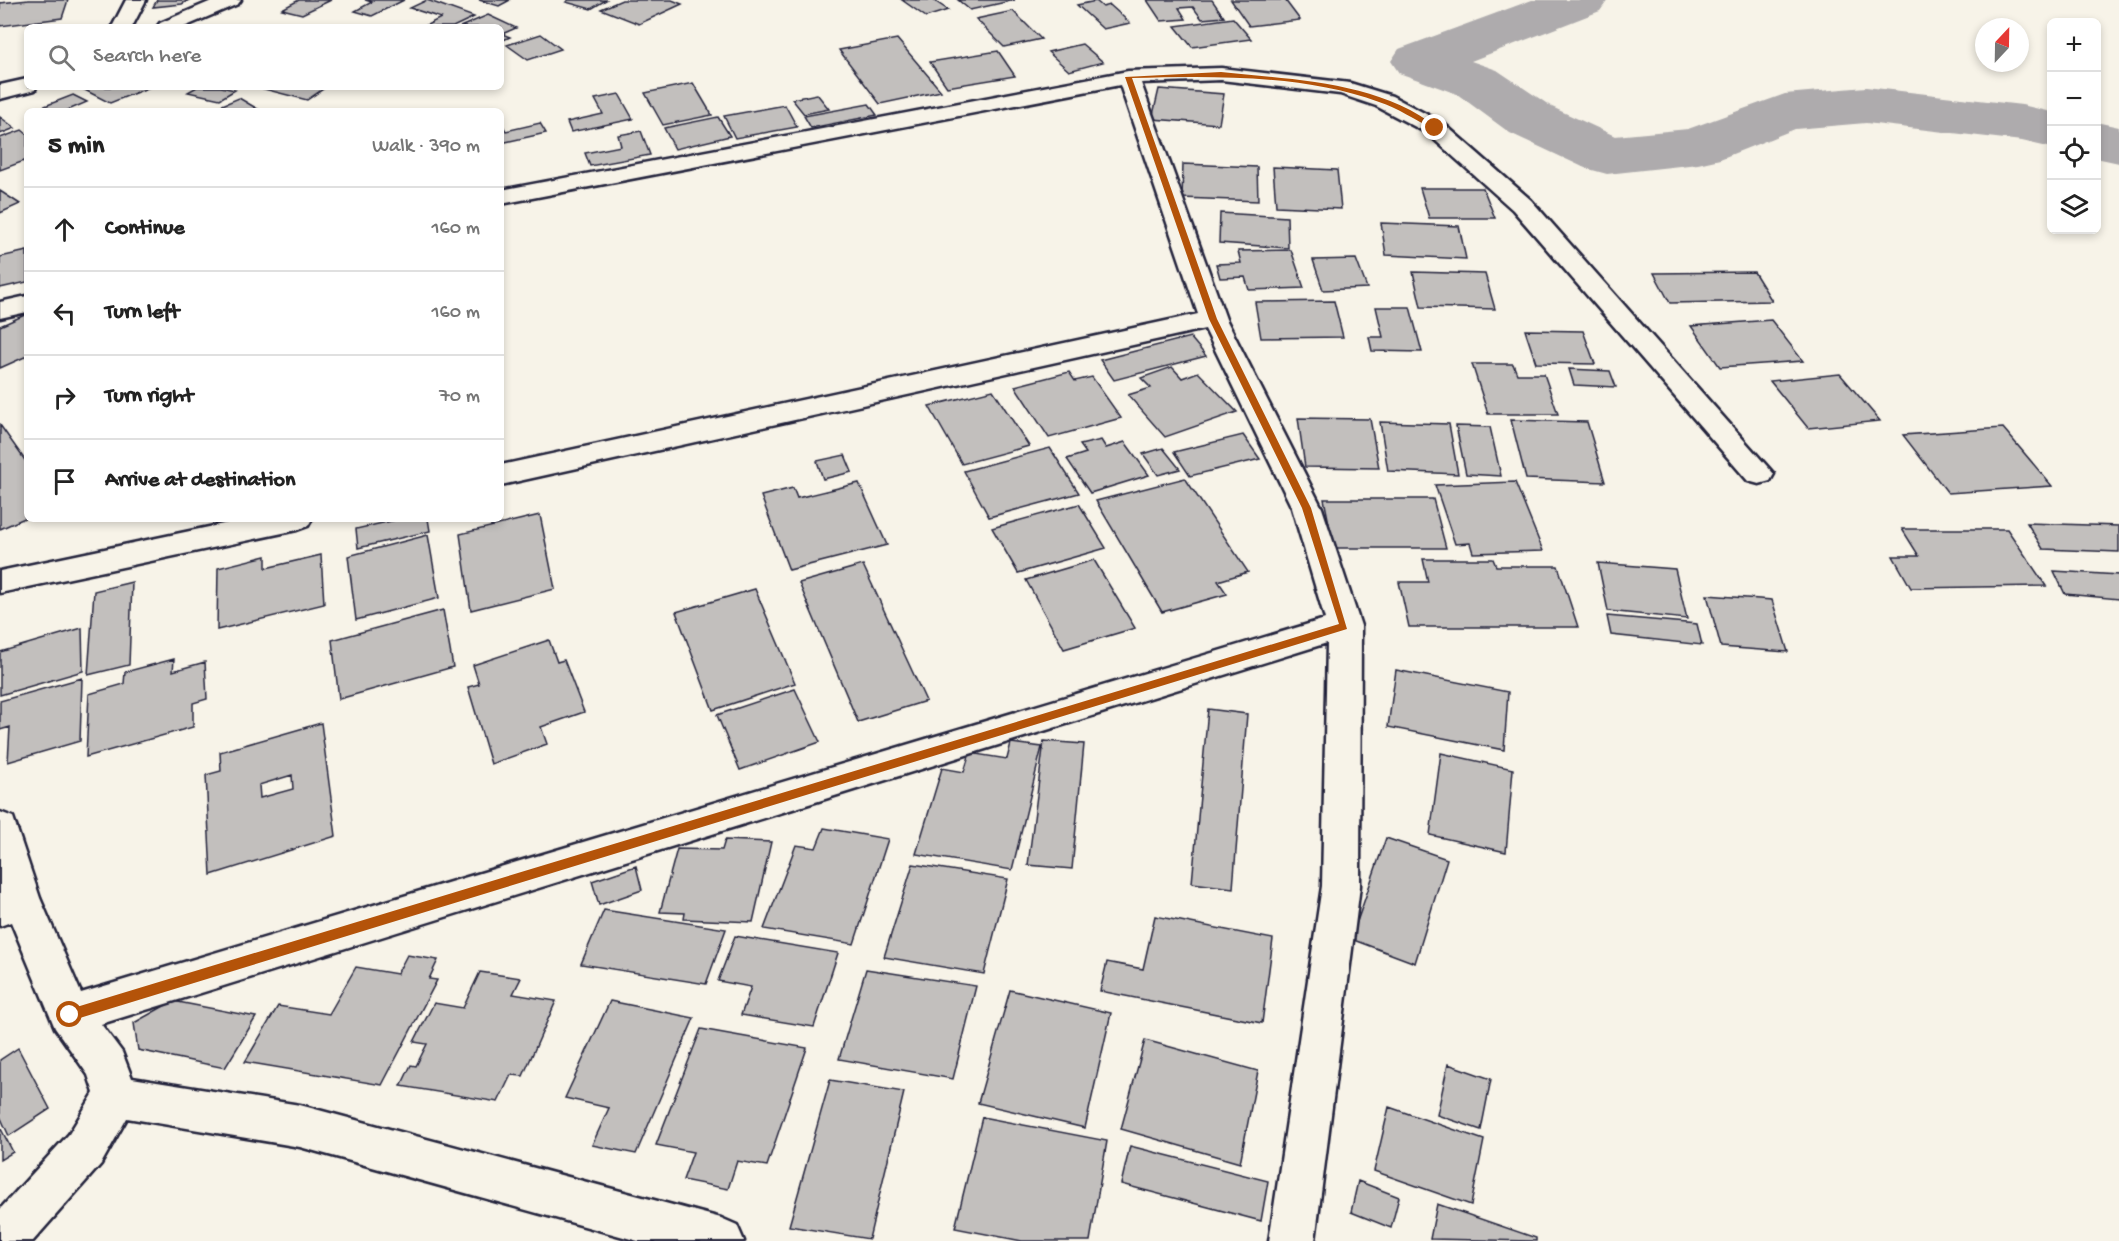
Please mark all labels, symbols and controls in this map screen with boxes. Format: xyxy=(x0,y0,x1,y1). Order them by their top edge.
north arrow xyxy=(1975,18,2029,72)
map controls xyxy=(2047,18,2101,234)
button: + xyxy=(2047,18,2101,72)
search box xyxy=(24,24,504,90)
icon: search xyxy=(45,41,78,74)
text: Search here xyxy=(93,44,201,70)
button: − xyxy=(2047,72,2101,126)
route end xyxy=(1421,114,1447,140)
button: locate xyxy=(2047,126,2101,180)
text: 5 min xyxy=(48,132,104,163)
text: Walk · 390 m xyxy=(372,136,480,159)
button: layers xyxy=(2047,180,2101,234)
icon: ahead xyxy=(48,213,81,246)
text: Continue xyxy=(105,216,185,242)
text: 160 m xyxy=(431,218,480,241)
icon: left xyxy=(48,297,81,330)
text: Turn left xyxy=(105,300,179,326)
text: 160 m xyxy=(431,302,480,325)
icon: right xyxy=(48,381,81,414)
text: Turn right xyxy=(105,384,193,410)
text: 70 m xyxy=(439,386,480,409)
icon: arrive xyxy=(48,465,81,498)
text: Arrive at destination xyxy=(105,468,295,494)
route start xyxy=(56,1001,82,1027)

